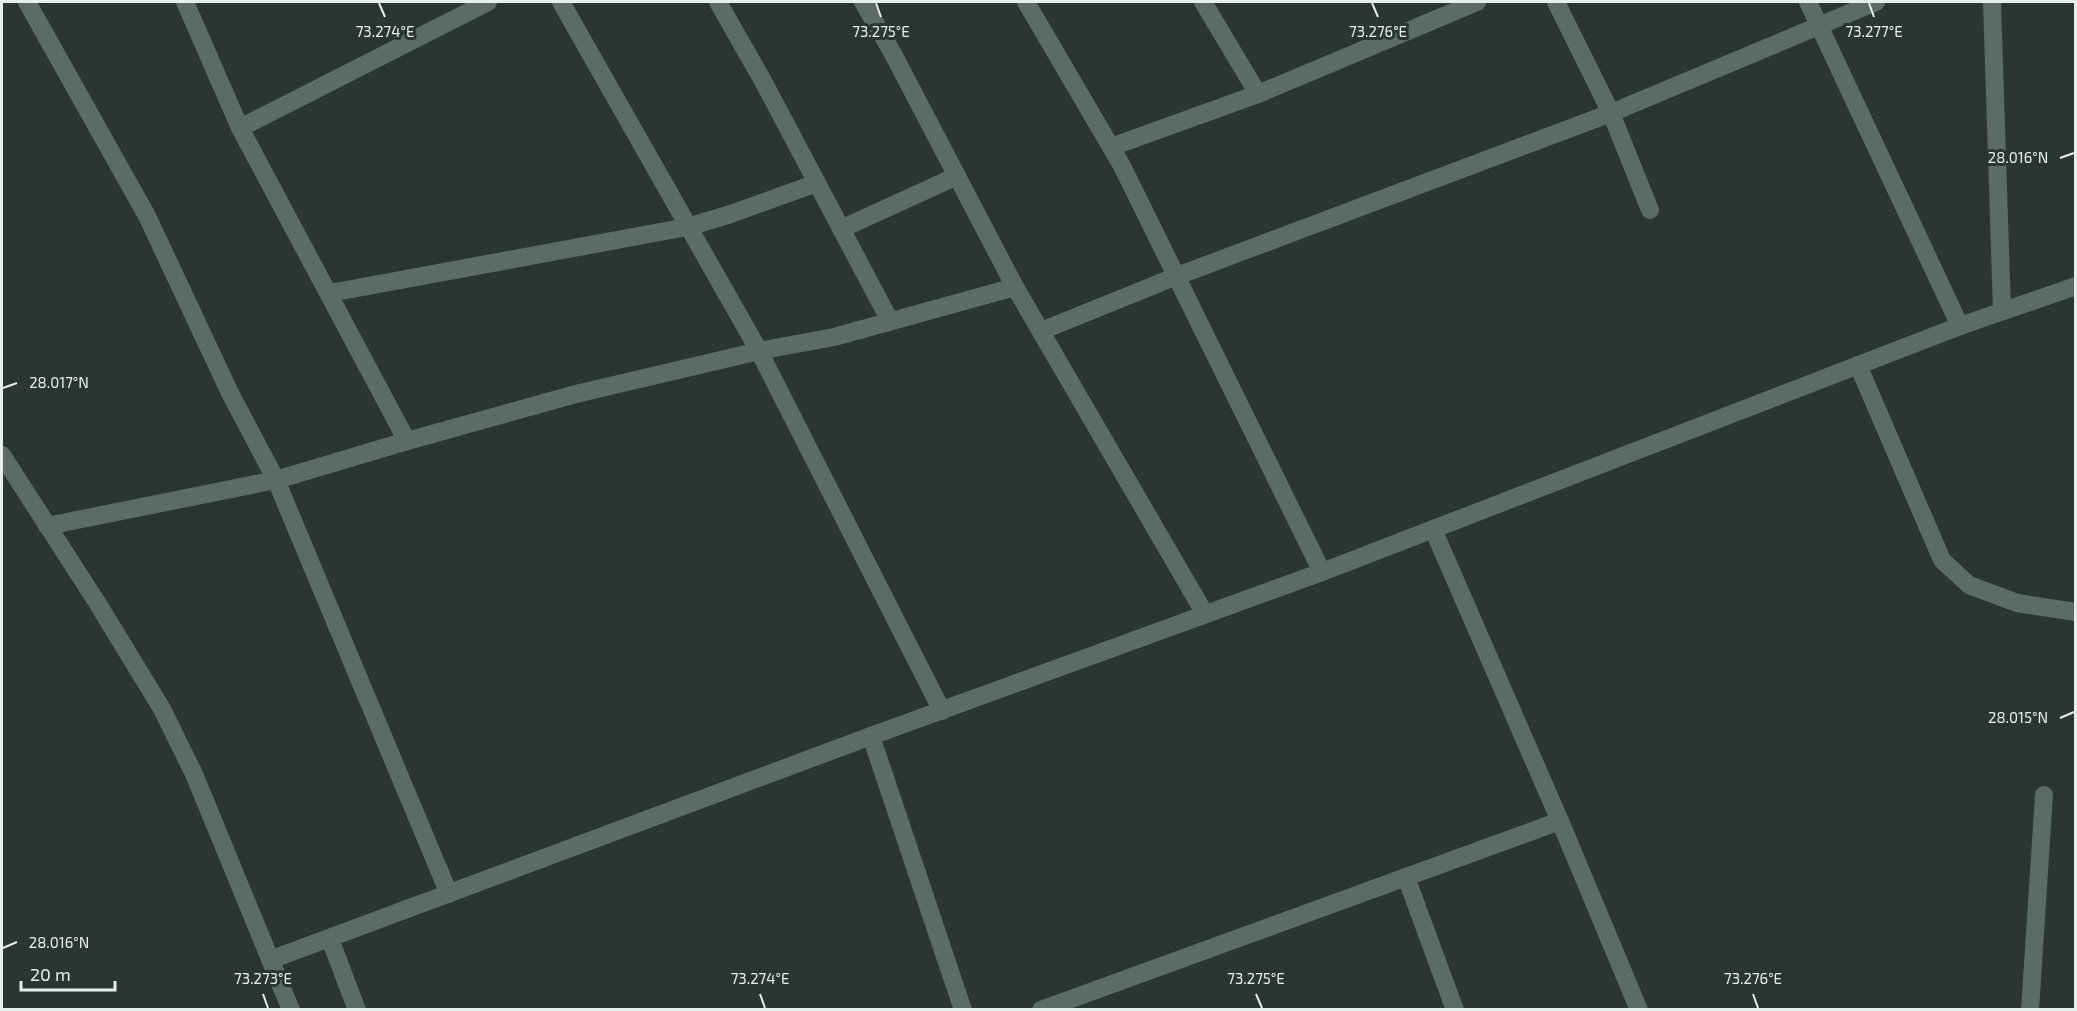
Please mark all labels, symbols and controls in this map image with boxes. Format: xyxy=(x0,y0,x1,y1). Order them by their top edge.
text: 73.274°E xyxy=(356,22,414,40)
text: 73.275°E xyxy=(852,22,910,40)
text: 73.276°E xyxy=(1349,22,1407,40)
text: 73.277°E xyxy=(1845,22,1903,40)
text: 28.016°N xyxy=(1988,148,2048,166)
text: 28.017°N xyxy=(29,373,89,391)
text: 28.015°N xyxy=(1988,708,2048,726)
text: 28.016°N xyxy=(29,933,89,951)
scale bar xyxy=(21,954,116,992)
text: 20 m xyxy=(30,963,71,985)
text: 73.273°E xyxy=(234,969,292,987)
text: 73.274°E xyxy=(731,969,789,987)
text: 73.275°E xyxy=(1227,969,1285,987)
text: 73.276°E xyxy=(1724,969,1782,987)

